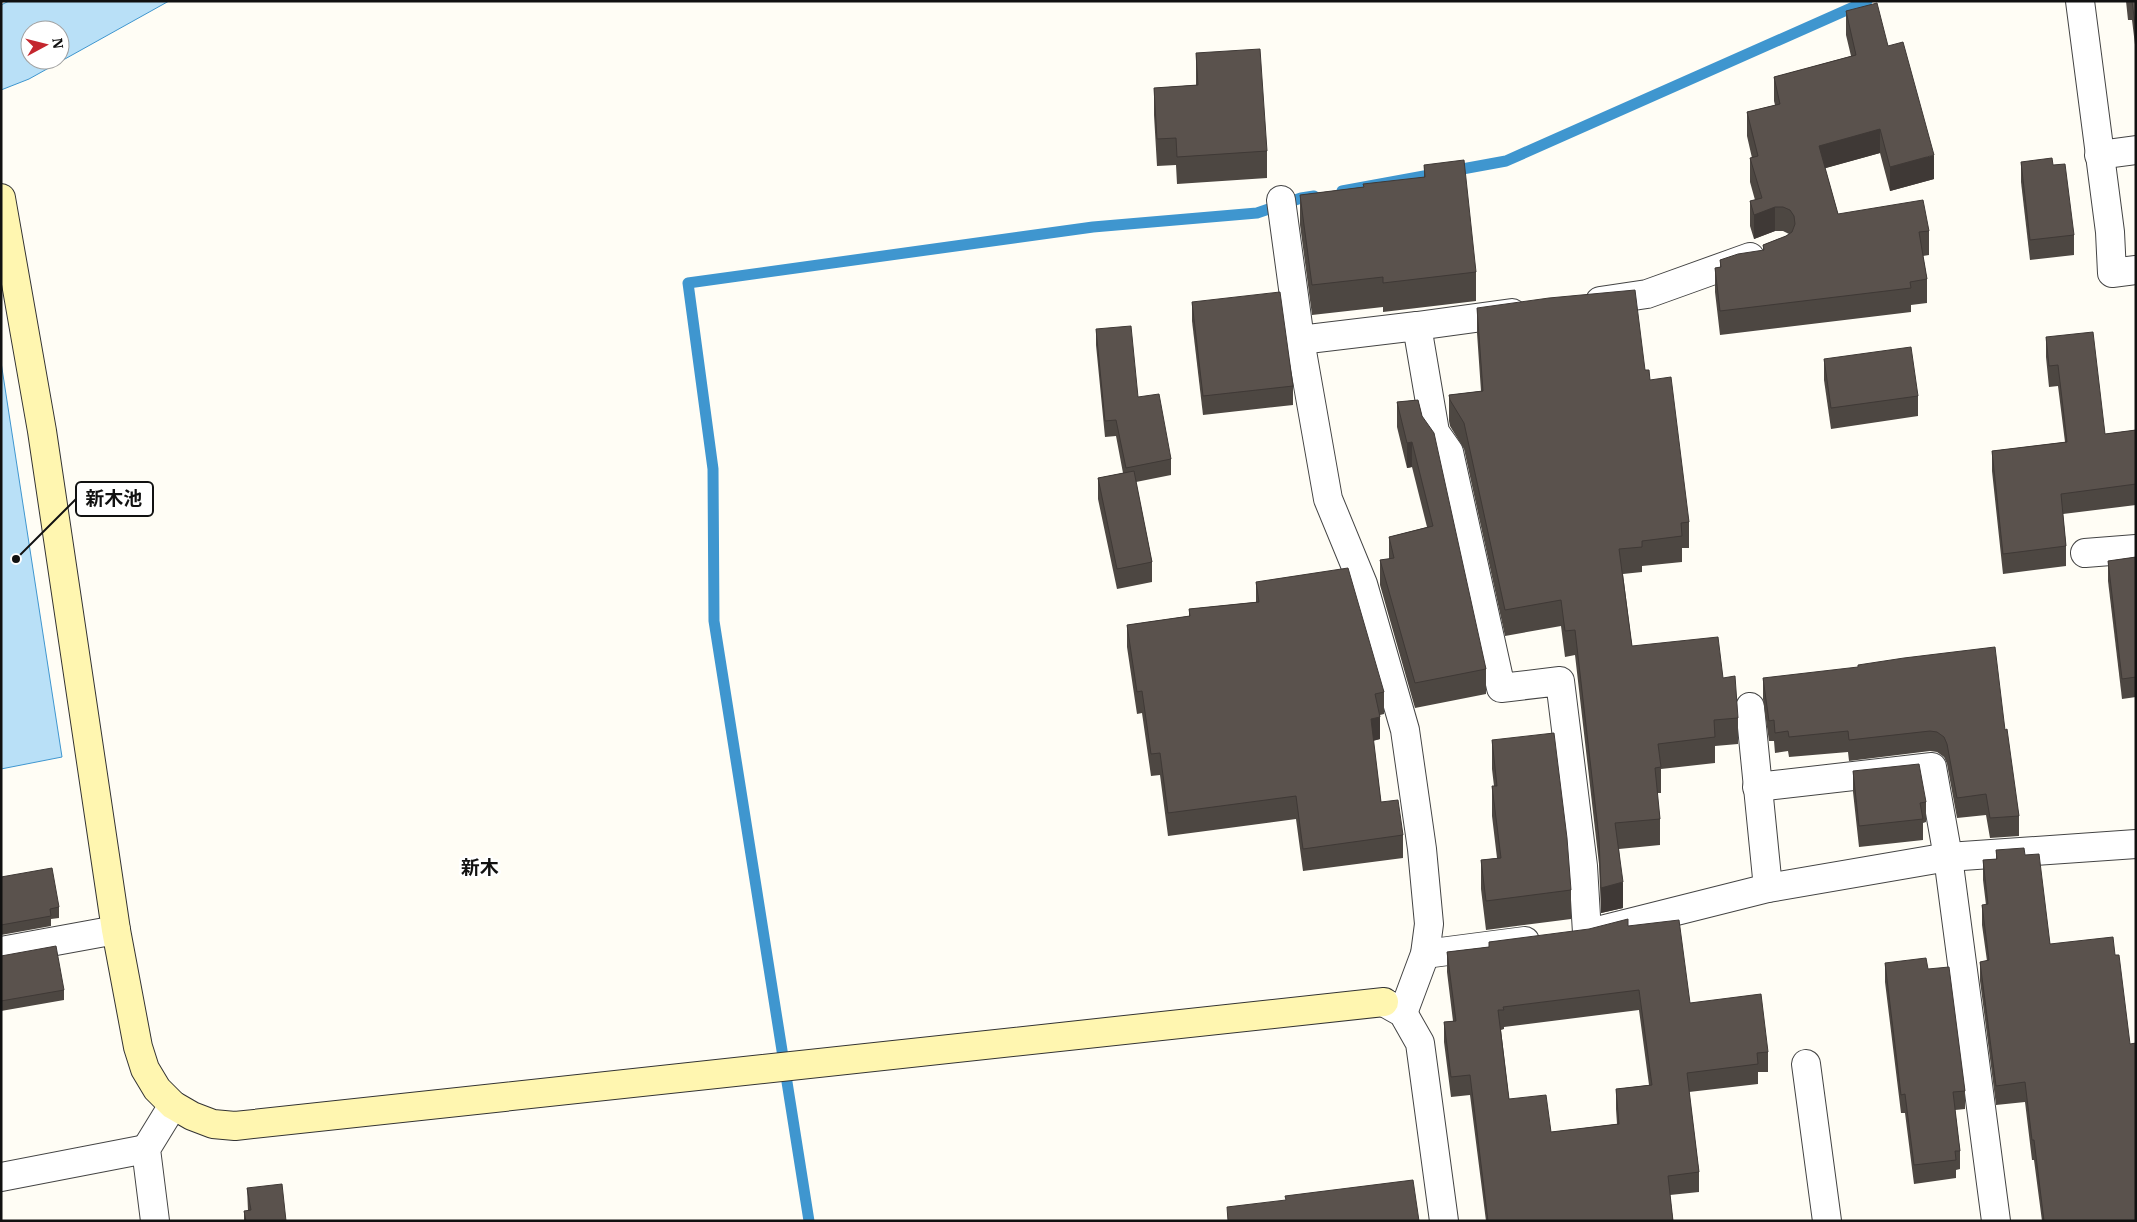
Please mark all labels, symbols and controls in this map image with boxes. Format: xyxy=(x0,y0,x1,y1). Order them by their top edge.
north arrow xyxy=(20,20,70,70)
text: N xyxy=(48,37,68,50)
callout: 新木池 xyxy=(76,482,153,516)
text: 新木池 xyxy=(85,486,143,510)
district label: 新木 xyxy=(461,855,499,879)

